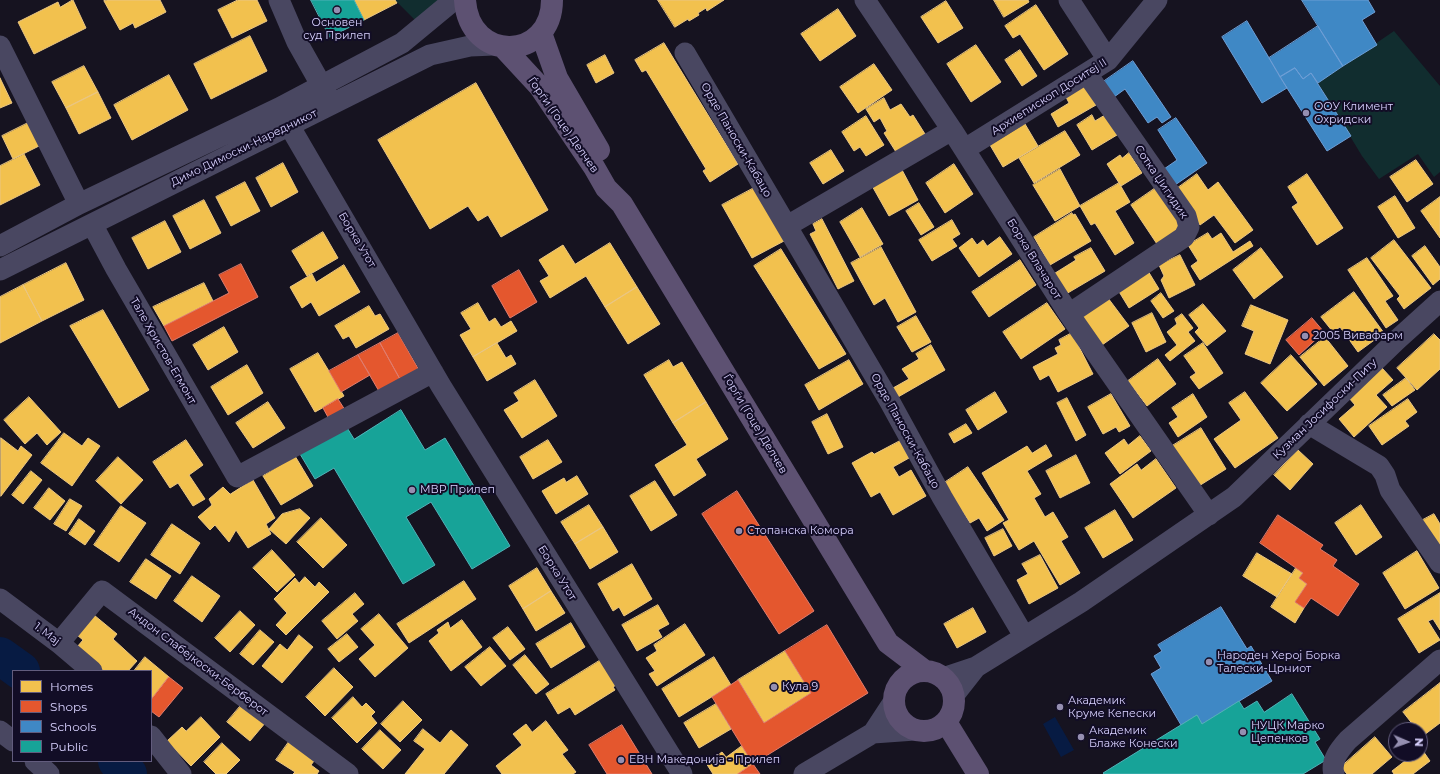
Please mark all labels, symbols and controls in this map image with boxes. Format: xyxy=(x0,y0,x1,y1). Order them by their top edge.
marker: Основен суд Прилеп xyxy=(332,5,342,15)
place label: Основен суд Прилеп xyxy=(303,16,371,42)
street label: Архиепископ Доситеј II xyxy=(989,56,1109,138)
street label: Ѓорѓи (Гоце) Делчев xyxy=(525,75,601,175)
street label: Орде Паноски-Кабацо xyxy=(698,80,774,200)
place label: ООУ Климент Охридски xyxy=(1314,100,1393,126)
street label: Димо Димоски-Наредникот xyxy=(169,107,319,189)
marker: ООУ Климент Охридски xyxy=(1301,108,1311,118)
street label: Сотка Џигидик xyxy=(1132,143,1190,221)
street label: Борка Утот xyxy=(335,210,379,270)
street label: Борка Влачарот xyxy=(1004,216,1064,302)
street label: Тале Христов-Егмонт xyxy=(127,295,199,407)
place label: 2005 Вивафарм xyxy=(1313,329,1403,343)
marker: 2005 Вивафарм xyxy=(1300,331,1310,341)
street label: Кузман Јосифоски-Питу xyxy=(1270,356,1380,462)
street label: Орде Паноски-Кабацо xyxy=(868,371,942,491)
street label: Ѓорѓи (Гоце) Делчев xyxy=(720,372,790,476)
place label: МВР Прилеп xyxy=(420,483,495,497)
marker: МВР Прилеп xyxy=(407,485,417,495)
place label: Стопанска Комора xyxy=(747,524,854,538)
marker: Стопанска Комора xyxy=(734,526,744,536)
street label: Борка Утот xyxy=(535,543,579,603)
street label: Андон Слабејкоски-Берберот xyxy=(126,605,270,719)
street label: 1. Мај xyxy=(31,620,63,648)
place label: Народен Херој Борка Талески-Црниот xyxy=(1217,649,1340,675)
marker: Народен Херој Борка Талески-Црниот xyxy=(1204,657,1214,667)
legend xyxy=(12,670,152,762)
text: Homes xyxy=(50,679,93,694)
place label: Кула 9 xyxy=(782,680,818,694)
marker: Кула 9 xyxy=(769,682,779,692)
place label: Академик Круме Кепески xyxy=(1068,694,1156,720)
text: Shops xyxy=(50,699,87,714)
marker: Академик Круме Кепески xyxy=(1055,702,1065,712)
text: Schools xyxy=(50,719,96,734)
place label: НУЦК Марко Цепенков xyxy=(1251,719,1325,745)
north arrow xyxy=(1388,722,1428,762)
place label: Академик Блаже Конески xyxy=(1089,724,1178,750)
marker: НУЦК Марко Цепенков xyxy=(1238,727,1248,737)
marker: Академик Блаже Конески xyxy=(1076,732,1086,742)
text: N xyxy=(1412,738,1426,747)
text: Public xyxy=(50,739,88,754)
place label: ЕВН Македонија - Прилеп xyxy=(629,753,780,767)
marker: ЕВН Македонија - Прилеп xyxy=(616,755,626,765)

